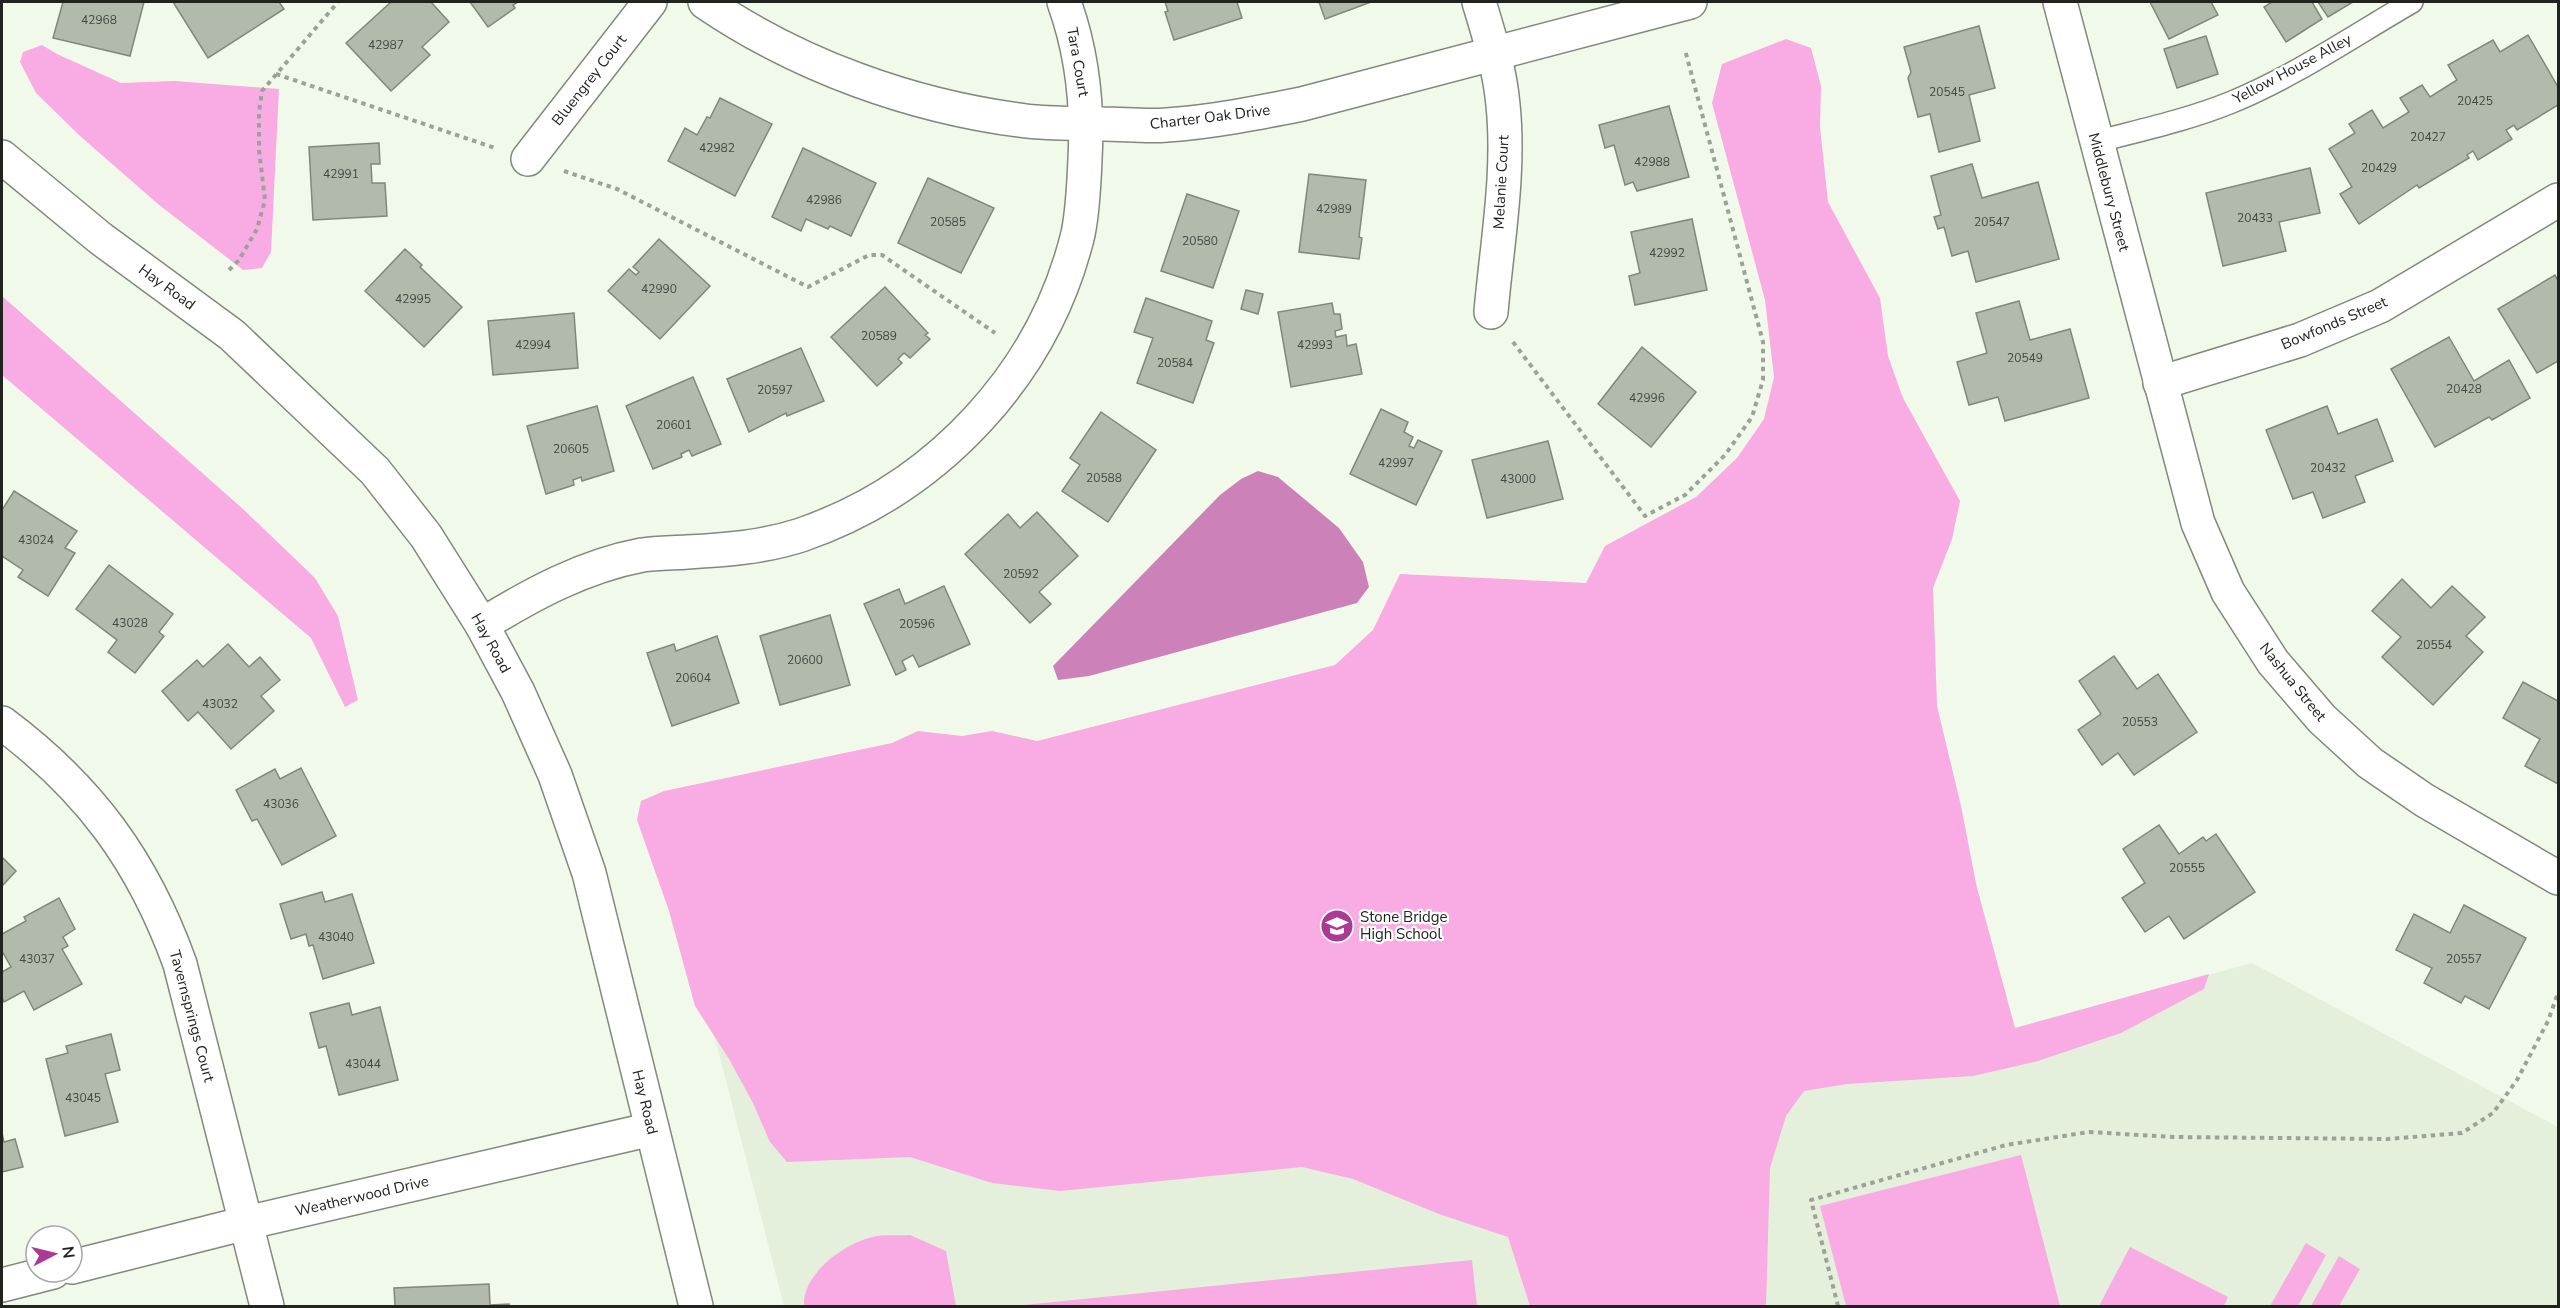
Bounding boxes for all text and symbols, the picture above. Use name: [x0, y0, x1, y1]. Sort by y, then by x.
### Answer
house number: 42968: [81, 12, 117, 28]
street label: Tara Court: [1062, 26, 1094, 99]
street label: Yellow House Alley: [2228, 29, 2355, 109]
street label: Bluengrey Court: [547, 30, 631, 130]
house number: 42987: [368, 37, 404, 53]
house number: 20545: [1929, 84, 1965, 100]
house number: 20425: [2457, 93, 2493, 109]
street label: Charter Oak Drive: [1149, 100, 1271, 134]
house number: 20427: [2410, 129, 2446, 145]
street label: Middlebury Street: [2084, 131, 2135, 254]
street label: Melanie Court: [1489, 134, 1513, 230]
house number: 42982: [699, 140, 735, 156]
house number: 42988: [1634, 154, 1670, 170]
house number: 20429: [2361, 160, 2397, 176]
house number: 42991: [323, 166, 359, 182]
house number: 42986: [806, 192, 842, 208]
house number: 42989: [1316, 201, 1352, 217]
house number: 20433: [2237, 210, 2273, 226]
house number: 20585: [930, 214, 966, 230]
house number: 20547: [1974, 214, 2010, 230]
house number: 20580: [1182, 233, 1218, 249]
house number: 42992: [1649, 245, 1685, 261]
street label: Hay Road: [135, 260, 199, 314]
house number: 42990: [641, 281, 677, 297]
house number: 42995: [395, 291, 431, 307]
street label: Bowfonds Street: [2278, 291, 2391, 354]
house number: 20589: [861, 328, 897, 344]
house number: 42994: [515, 337, 551, 353]
house number: 42993: [1297, 337, 1333, 353]
house number: 20549: [2007, 350, 2043, 366]
house number: 20584: [1157, 355, 1193, 371]
house number: 20428: [2446, 381, 2482, 397]
house number: 20597: [757, 382, 793, 398]
house number: 42996: [1629, 390, 1665, 406]
house number: 20601: [656, 417, 692, 433]
house number: 20605: [553, 441, 589, 457]
house number: 42997: [1378, 455, 1414, 471]
house number: 20432: [2310, 460, 2346, 476]
house number: 20588: [1086, 470, 1122, 486]
house number: 43000: [1500, 471, 1536, 487]
house number: 43024: [18, 532, 54, 548]
house number: 20592: [1003, 566, 1039, 582]
street label: Hay Road: [466, 609, 516, 677]
house number: 43028: [112, 615, 148, 631]
house number: 20596: [899, 616, 935, 632]
house number: 20554: [2416, 637, 2452, 653]
street label: Nashua Street: [2255, 638, 2331, 726]
house number: 20600: [787, 652, 823, 668]
house number: 20604: [675, 670, 711, 686]
house number: 43032: [202, 696, 238, 712]
house number: 20553: [2122, 714, 2158, 730]
house number: 43036: [263, 796, 299, 812]
house number: 20555: [2169, 860, 2205, 876]
place label: Stone Bridge High School: [1360, 907, 1448, 944]
school or university icon: Stone Bridge High School: [1319, 908, 1355, 944]
house number: 43040: [318, 929, 354, 945]
street label: Tavernsprings Court: [165, 948, 219, 1085]
house number: 43037: [19, 951, 55, 967]
house number: 20557: [2446, 951, 2482, 967]
house number: 43044: [345, 1056, 381, 1072]
street label: Hay Road: [627, 1068, 663, 1136]
house number: 43045: [65, 1090, 101, 1106]
street label: Weatherwood Drive: [293, 1171, 431, 1221]
north arrow: [24, 1224, 84, 1284]
text: N: [56, 1245, 80, 1260]

